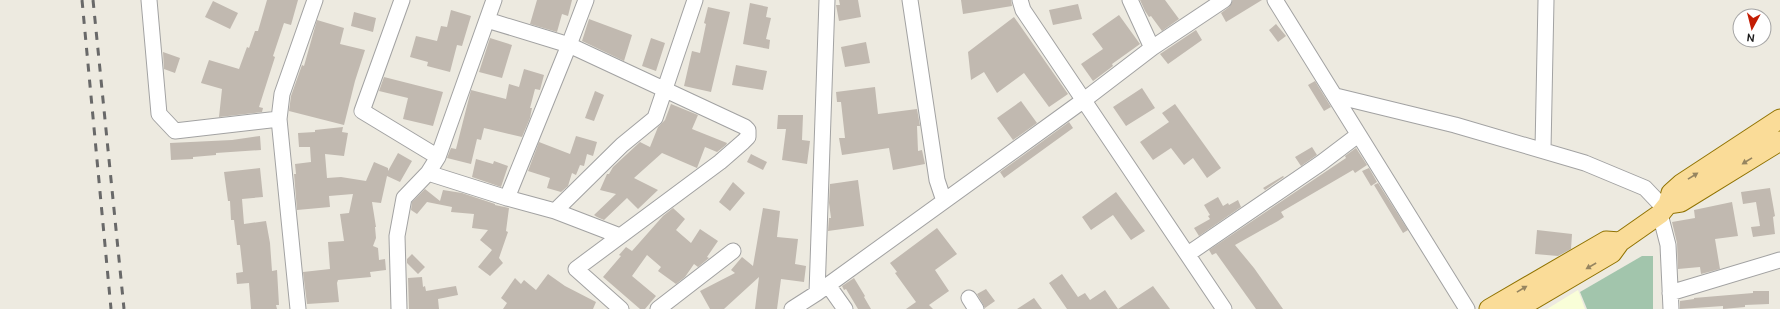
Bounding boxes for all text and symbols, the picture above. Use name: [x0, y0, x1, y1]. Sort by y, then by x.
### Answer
north arrow: [1732, 8, 1772, 48]
text: N: [1746, 31, 1756, 44]
one-way arrow: [1742, 157, 1752, 165]
one-way arrow: [1687, 173, 1699, 180]
one-way arrow: [1585, 262, 1596, 269]
one-way arrow: [1517, 285, 1527, 293]

